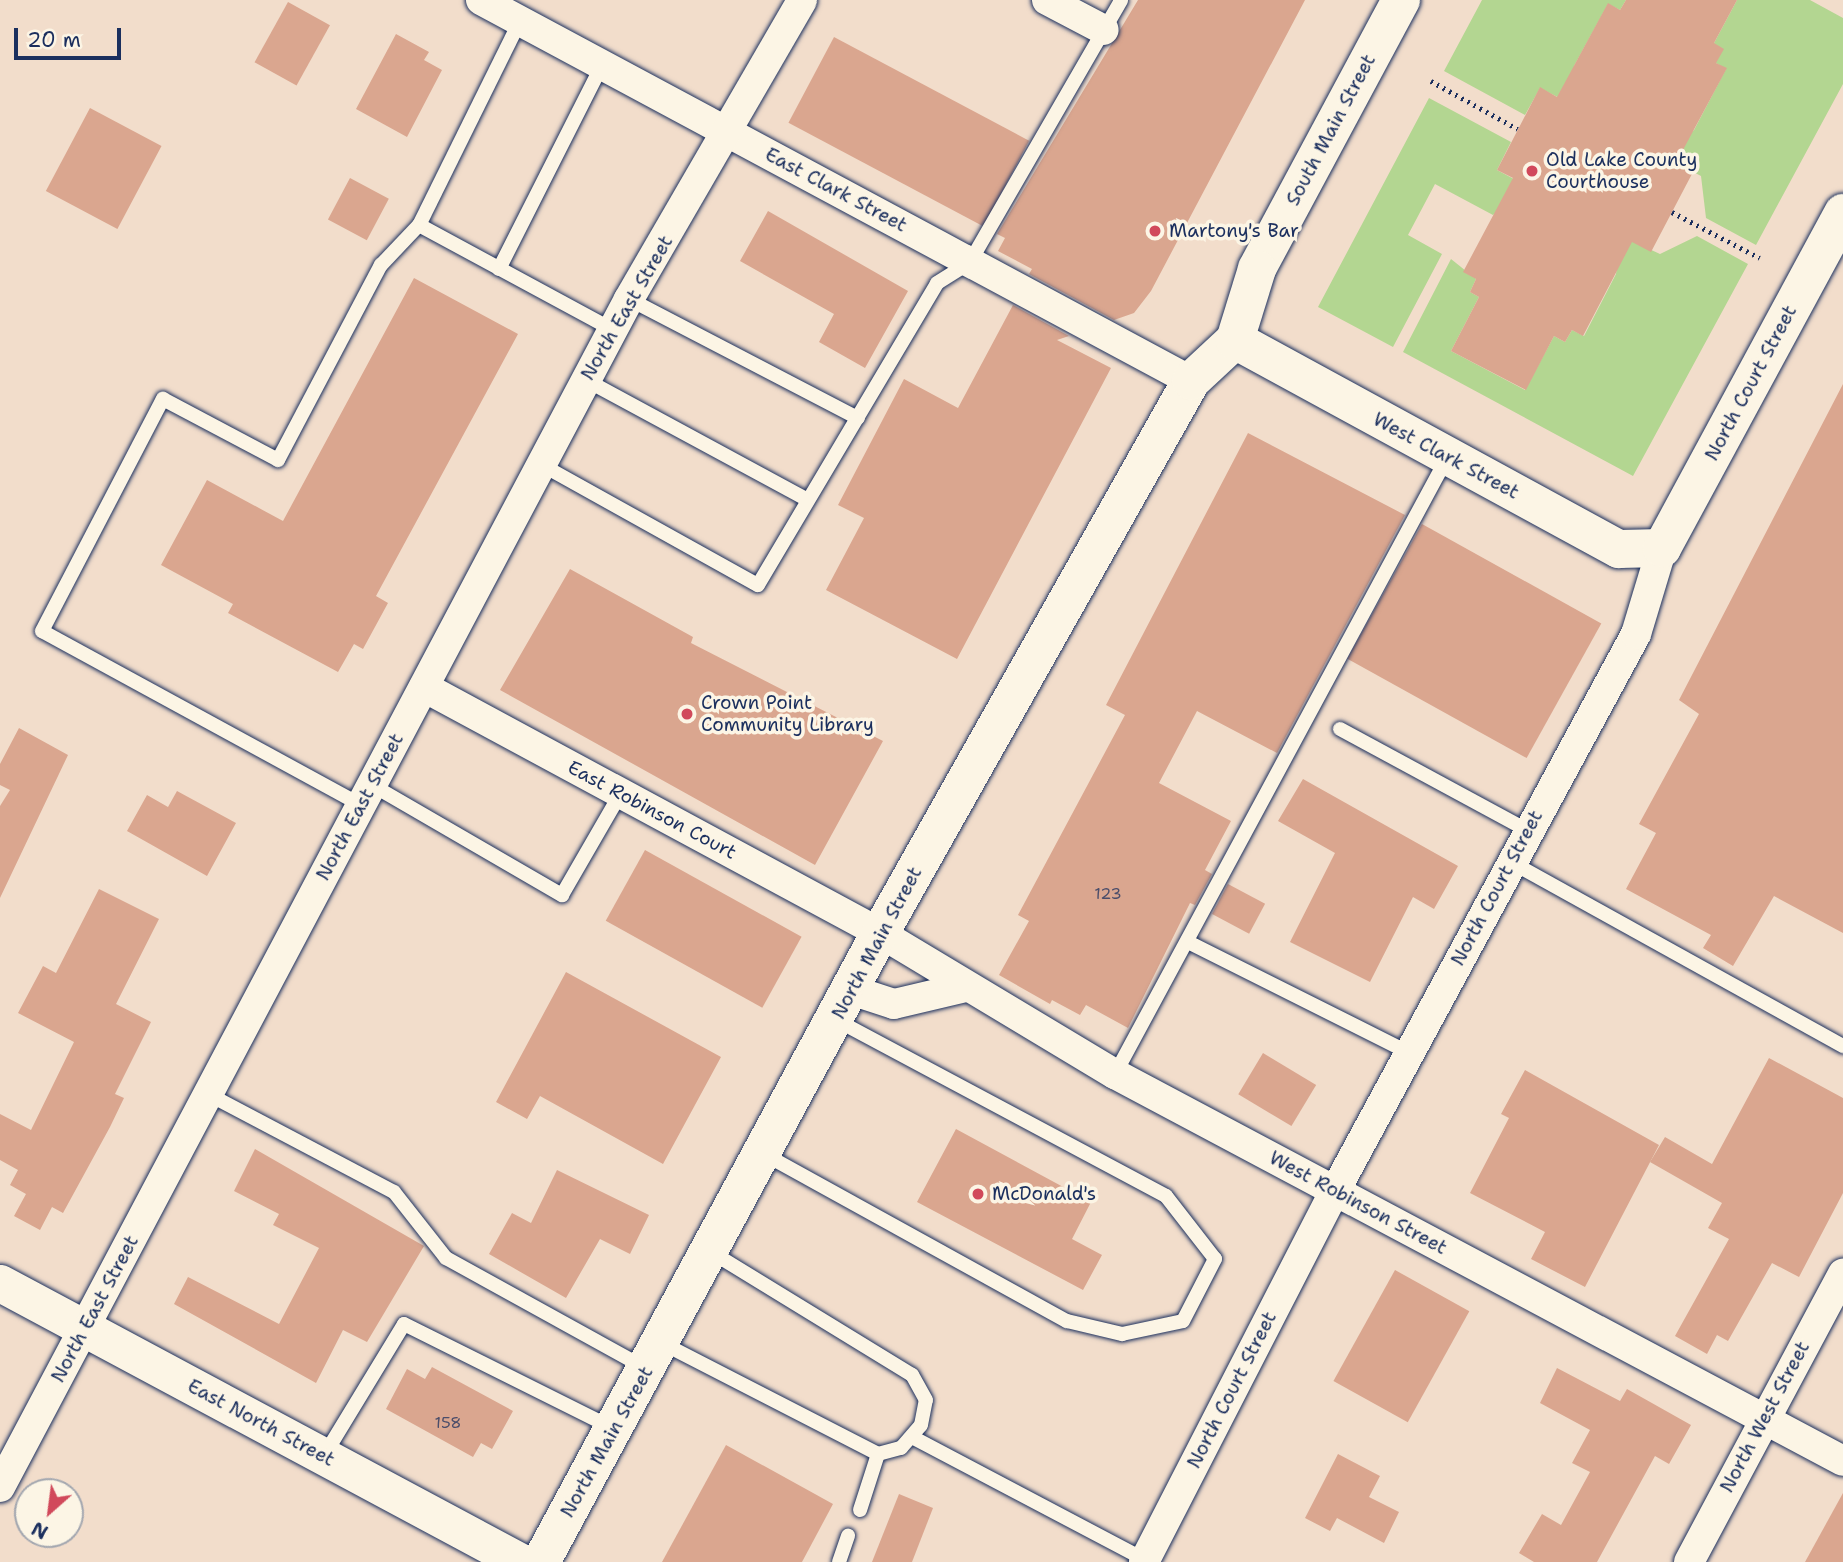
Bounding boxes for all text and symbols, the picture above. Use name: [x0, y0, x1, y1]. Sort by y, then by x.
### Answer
scale bar: [18, 14, 124, 58]
text: 20 m: [27, 26, 81, 54]
street label: South Main Street: [1281, 50, 1381, 210]
street label: East Clark Street: [761, 143, 911, 237]
place label: Old Lake County Courthouse: [1546, 149, 1697, 193]
marker: Old Lake County Courthouse: [1524, 163, 1540, 179]
place label: Martony's Bar: [1169, 220, 1299, 242]
marker: Martony's Bar: [1147, 223, 1163, 239]
street label: North East Street: [576, 232, 678, 384]
street label: North Court Street: [1700, 301, 1802, 465]
street label: West Clark Street: [1369, 408, 1523, 504]
place label: Crown Point Community Library: [701, 692, 874, 736]
marker: Crown Point Community Library: [679, 706, 695, 722]
street label: North East Street: [312, 730, 408, 884]
street label: East Robinson Court: [564, 756, 740, 864]
street label: North Court Street: [1446, 806, 1548, 970]
street label: North Main Street: [827, 863, 927, 1023]
house number: 123: [1094, 884, 1122, 904]
street label: West Robinson Street: [1265, 1146, 1451, 1260]
place label: McDonald's: [992, 1183, 1096, 1205]
marker: McDonald's: [970, 1186, 986, 1202]
street label: North East Street: [47, 1232, 143, 1386]
street label: North Court Street: [1183, 1308, 1281, 1472]
street label: North West Street: [1715, 1337, 1815, 1497]
street label: North Main Street: [556, 1362, 658, 1522]
street label: East North Street: [184, 1375, 338, 1471]
house number: 158: [434, 1413, 462, 1433]
north arrow: [14, 1478, 84, 1548]
text: N: [27, 1516, 52, 1545]

